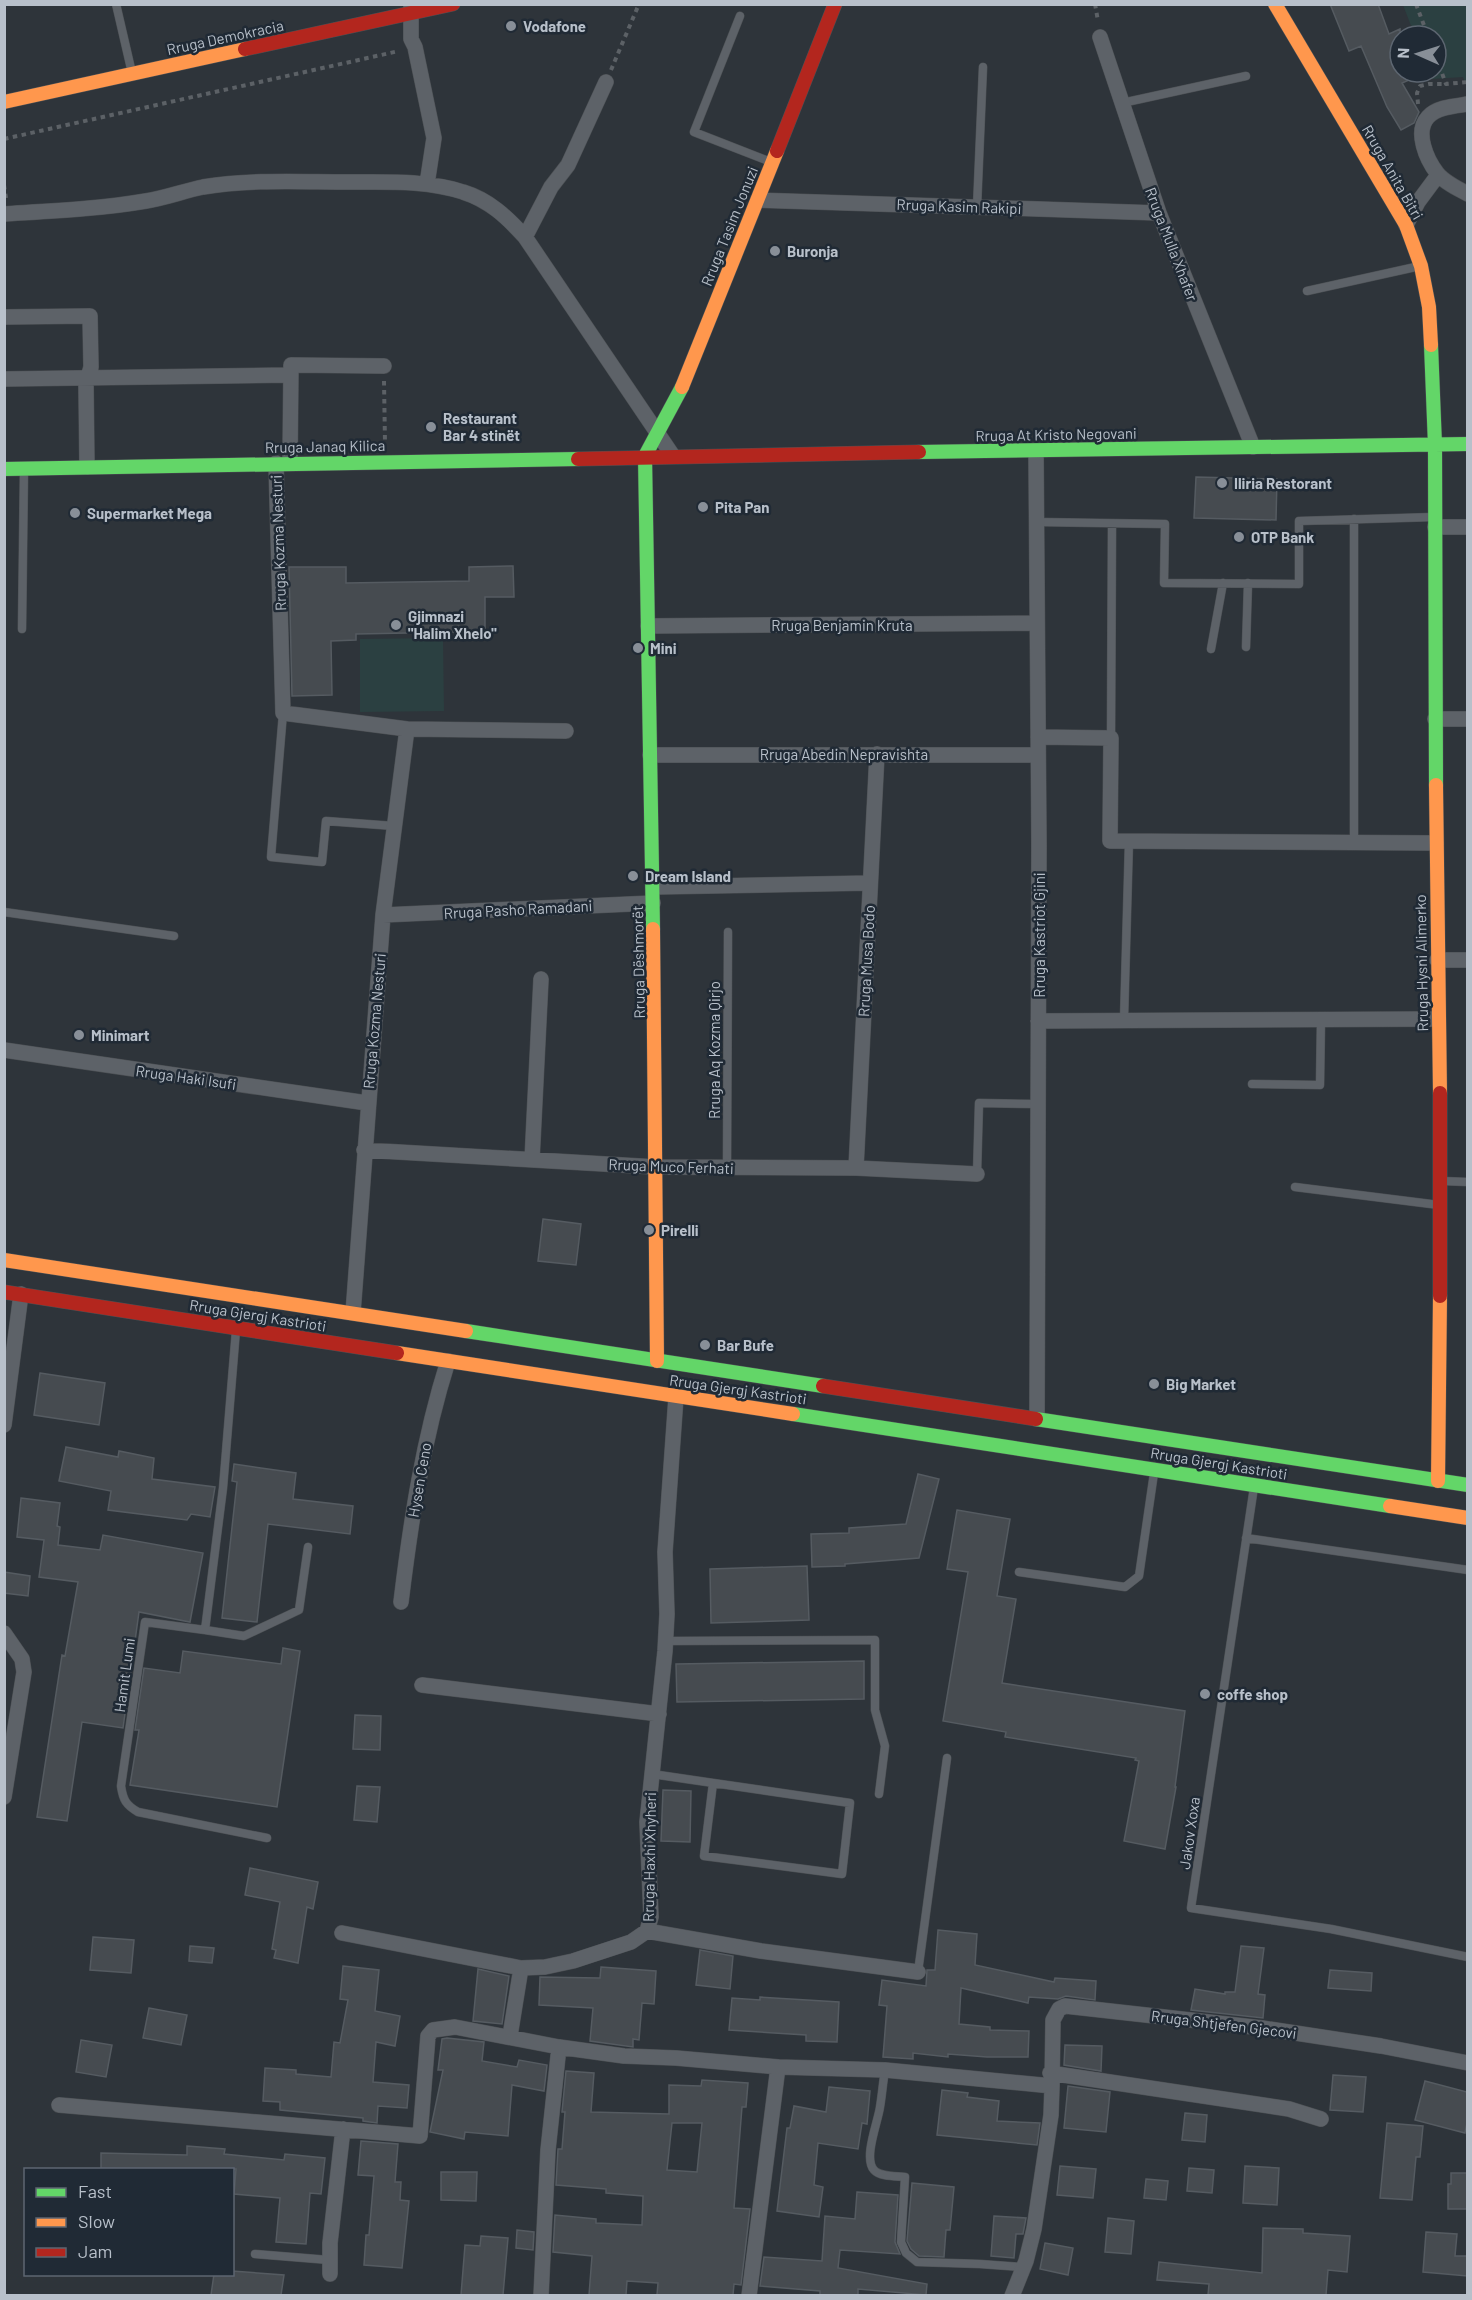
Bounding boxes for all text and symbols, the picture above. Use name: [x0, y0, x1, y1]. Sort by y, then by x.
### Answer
street label: Rruga Demokracia: [165, 16, 285, 58]
place label: Vodafone: [523, 17, 586, 35]
marker: Vodafone: [504, 19, 518, 33]
north arrow: [1388, 24, 1448, 84]
text: N: [1393, 47, 1412, 59]
street label: Rruga Anita Bitri: [1359, 121, 1427, 223]
street label: Rruga Tasim Jonuzi: [697, 164, 761, 288]
street label: Rruga Mulla Xhafer: [1142, 185, 1202, 304]
street label: Rruga Kasim Rakipi: [896, 195, 1022, 217]
place label: Buronja: [787, 242, 838, 260]
marker: Buronja: [768, 244, 782, 258]
place label: Restaurant Bar 4 stinët: [443, 409, 520, 444]
marker: Restaurant Bar 4 stinët: [424, 420, 438, 434]
street label: Rruga At Kristo Negovani: [975, 424, 1137, 444]
street label: Rruga Janaq Kilica: [265, 436, 385, 456]
place label: Iliria Restorant: [1234, 474, 1332, 492]
street label: Rruga Kozma Nesturi: [267, 475, 289, 611]
marker: Iliria Restorant: [1215, 476, 1229, 490]
place label: Pita Pan: [715, 498, 769, 516]
marker: Pita Pan: [696, 500, 710, 514]
place label: Supermarket Mega: [87, 504, 212, 522]
marker: Supermarket Mega: [68, 506, 82, 520]
place label: OTP Bank: [1251, 528, 1314, 546]
marker: OTP Bank: [1232, 530, 1246, 544]
place label: Gjimnazi "Halim Xhelo": [408, 607, 497, 642]
street label: Rruga Benjamin Kruta: [771, 616, 913, 634]
marker: Gjimnazi "Halim Xhelo": [389, 618, 403, 632]
place label: Mini: [650, 639, 677, 657]
marker: Mini: [631, 641, 645, 655]
street label: Rruga Abedin Nepravishta: [760, 745, 928, 763]
place label: Dream Island: [645, 867, 731, 885]
marker: Dream Island: [626, 869, 640, 883]
street label: Rruga Kastriot Gjini: [1030, 872, 1048, 998]
street label: Rruga Hysni Alimerko: [1411, 894, 1431, 1032]
street label: Rruga Pasho Ramadani: [443, 896, 593, 922]
street label: Rruga Dëshmorët: [628, 905, 648, 1019]
street label: Rruga Musa Bodo: [854, 905, 878, 1017]
street label: Rruga Kozma Nesturi: [359, 952, 389, 1090]
street label: Rruga Aq Kozma Qirjo: [705, 981, 723, 1119]
place label: Minimart: [91, 1026, 150, 1044]
marker: Minimart: [72, 1028, 86, 1042]
street label: Rruga Haki Isufi: [134, 1061, 238, 1093]
street label: Rruga Muco Ferhati: [608, 1155, 734, 1177]
place label: Pirelli: [661, 1221, 699, 1239]
marker: Pirelli: [642, 1223, 656, 1237]
street label: Rruga Gjergj Kastrioti: [188, 1295, 328, 1335]
place label: Bar Bufe: [717, 1336, 774, 1354]
marker: Bar Bufe: [698, 1338, 712, 1352]
street label: Rruga Gjergj Kastrioti: [668, 1370, 808, 1408]
place label: Big Market: [1166, 1375, 1236, 1393]
marker: Big Market: [1147, 1377, 1161, 1391]
street label: Hysen Ceno: [404, 1441, 434, 1519]
street label: Rruga Gjergj Kastrioti: [1149, 1443, 1289, 1483]
street label: Hamit Lumi: [110, 1637, 138, 1713]
place label: coffe shop: [1217, 1685, 1288, 1703]
marker: coffe shop: [1198, 1687, 1212, 1701]
street label: Rruga Haxhi Xhyheri: [639, 1792, 659, 1922]
street label: Jakov Xoxa: [1175, 1796, 1203, 1870]
street label: Rruga Shtjefen Gjecovi: [1150, 2006, 1298, 2042]
legend: [24, 2168, 234, 2276]
text: Fast: [78, 2180, 112, 2202]
text: Slow: [78, 2210, 115, 2232]
text: Jam: [78, 2240, 112, 2262]

